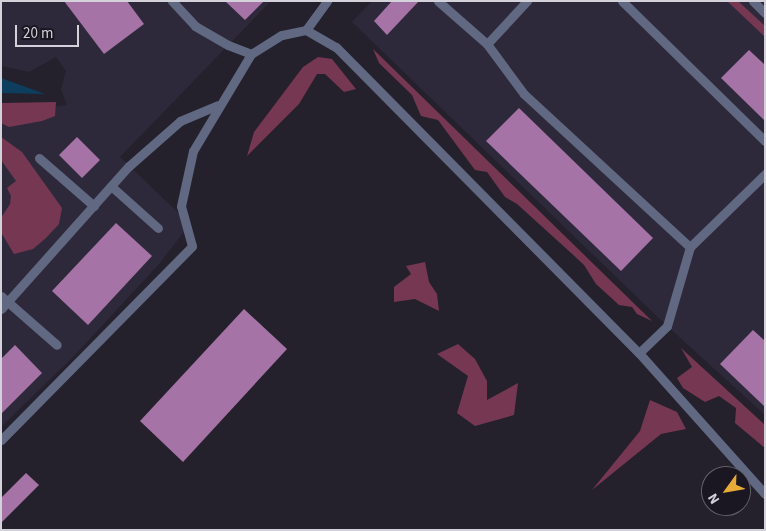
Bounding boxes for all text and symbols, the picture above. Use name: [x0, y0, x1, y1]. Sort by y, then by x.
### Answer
scale bar: [18, 15, 81, 47]
text: 20 m: [23, 23, 53, 44]
north arrow: [701, 466, 751, 516]
text: N: [703, 489, 725, 508]

